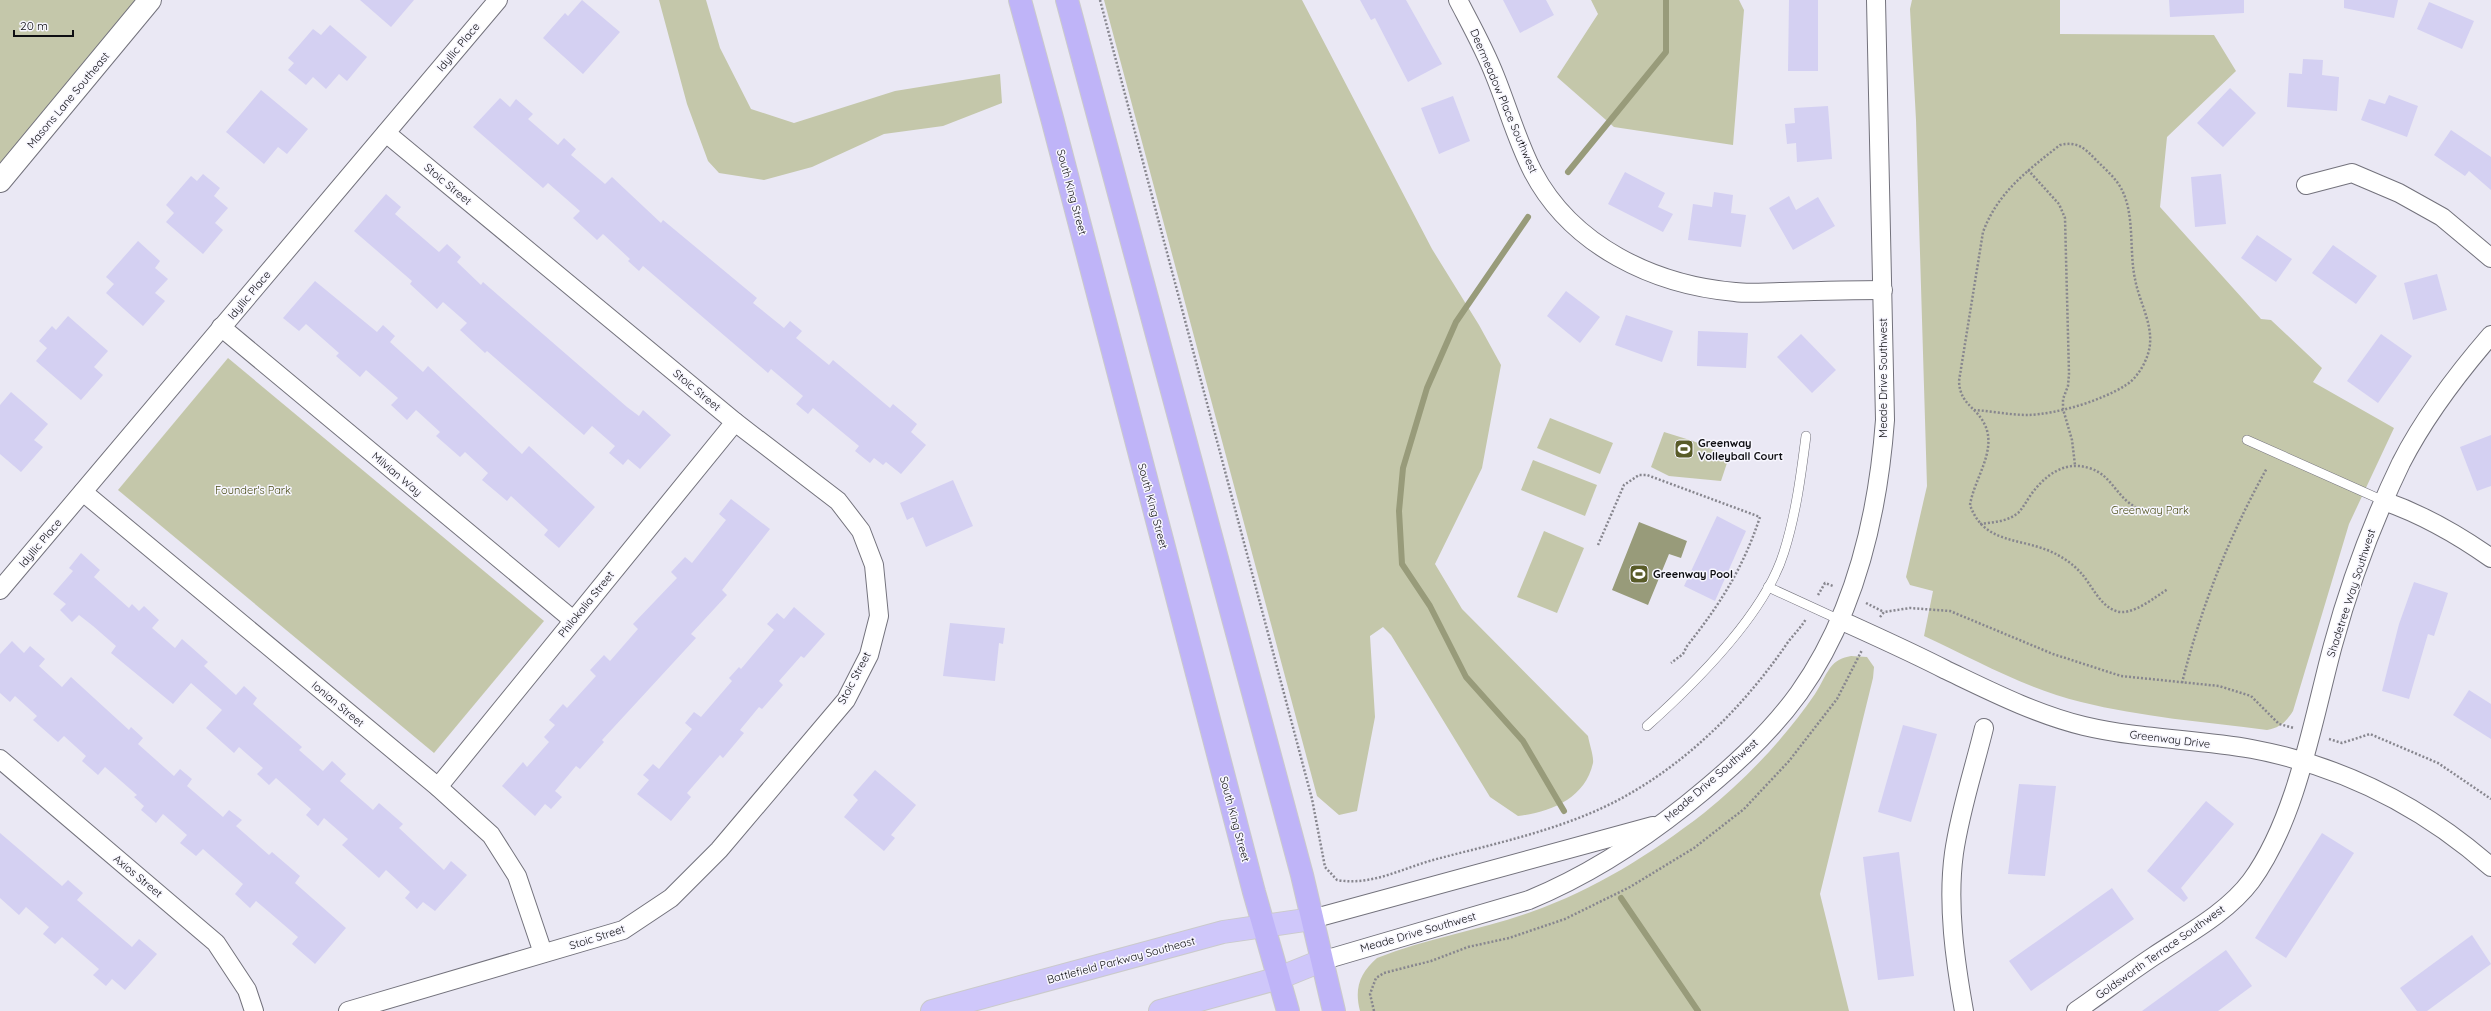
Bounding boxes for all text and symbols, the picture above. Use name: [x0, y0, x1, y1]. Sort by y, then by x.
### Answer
scale bar: [14, 12, 73, 38]
text: 20 m: [20, 18, 48, 33]
street label: Idyllic Place: [434, 20, 482, 74]
street label: Deermeadow Place Southwest: [1467, 27, 1541, 175]
street label: Masons Lane Southeast: [24, 49, 112, 151]
street label: South King Street: [1054, 148, 1090, 237]
street label: Stoic Street: [421, 160, 475, 208]
street label: Idyllic Place: [225, 268, 273, 322]
street label: Meade Drive Southwest: [1876, 318, 1890, 438]
street label: Stoic Street: [670, 366, 724, 414]
place label: Greenway Volleyball Court: [1698, 436, 1783, 463]
sports icon: Greenway Volleyball Court: [1673, 438, 1695, 460]
street label: Milvian Way: [369, 449, 425, 499]
street label: South King Street: [1135, 462, 1171, 551]
park label: Founder's Park: [215, 483, 291, 497]
park label: Greenway Park: [2111, 503, 2189, 517]
street label: Idyllic Place: [16, 516, 64, 570]
street label: Shadetree Way Southwest: [2324, 527, 2378, 659]
sports icon: Greenway Pool: [1628, 563, 1650, 585]
place label: Greenway Pool: [1653, 567, 1733, 581]
street label: Philokalia Street: [555, 568, 617, 640]
street label: Stoic Street: [834, 649, 874, 707]
street label: Ionian Street: [309, 678, 367, 730]
street label: Greenway Drive: [2129, 727, 2211, 751]
street label: Meade Drive Southwest: [1661, 735, 1761, 825]
street label: South King Street: [1217, 775, 1253, 864]
street label: Axios Street: [111, 851, 166, 901]
street label: Goldsworth Terrace Southwest: [2093, 902, 2228, 1002]
street label: Meade Drive Southwest: [1358, 909, 1478, 955]
street label: Stoic Street: [567, 921, 627, 953]
street label: Battlefield Parkway Southeast: [1045, 933, 1197, 987]

